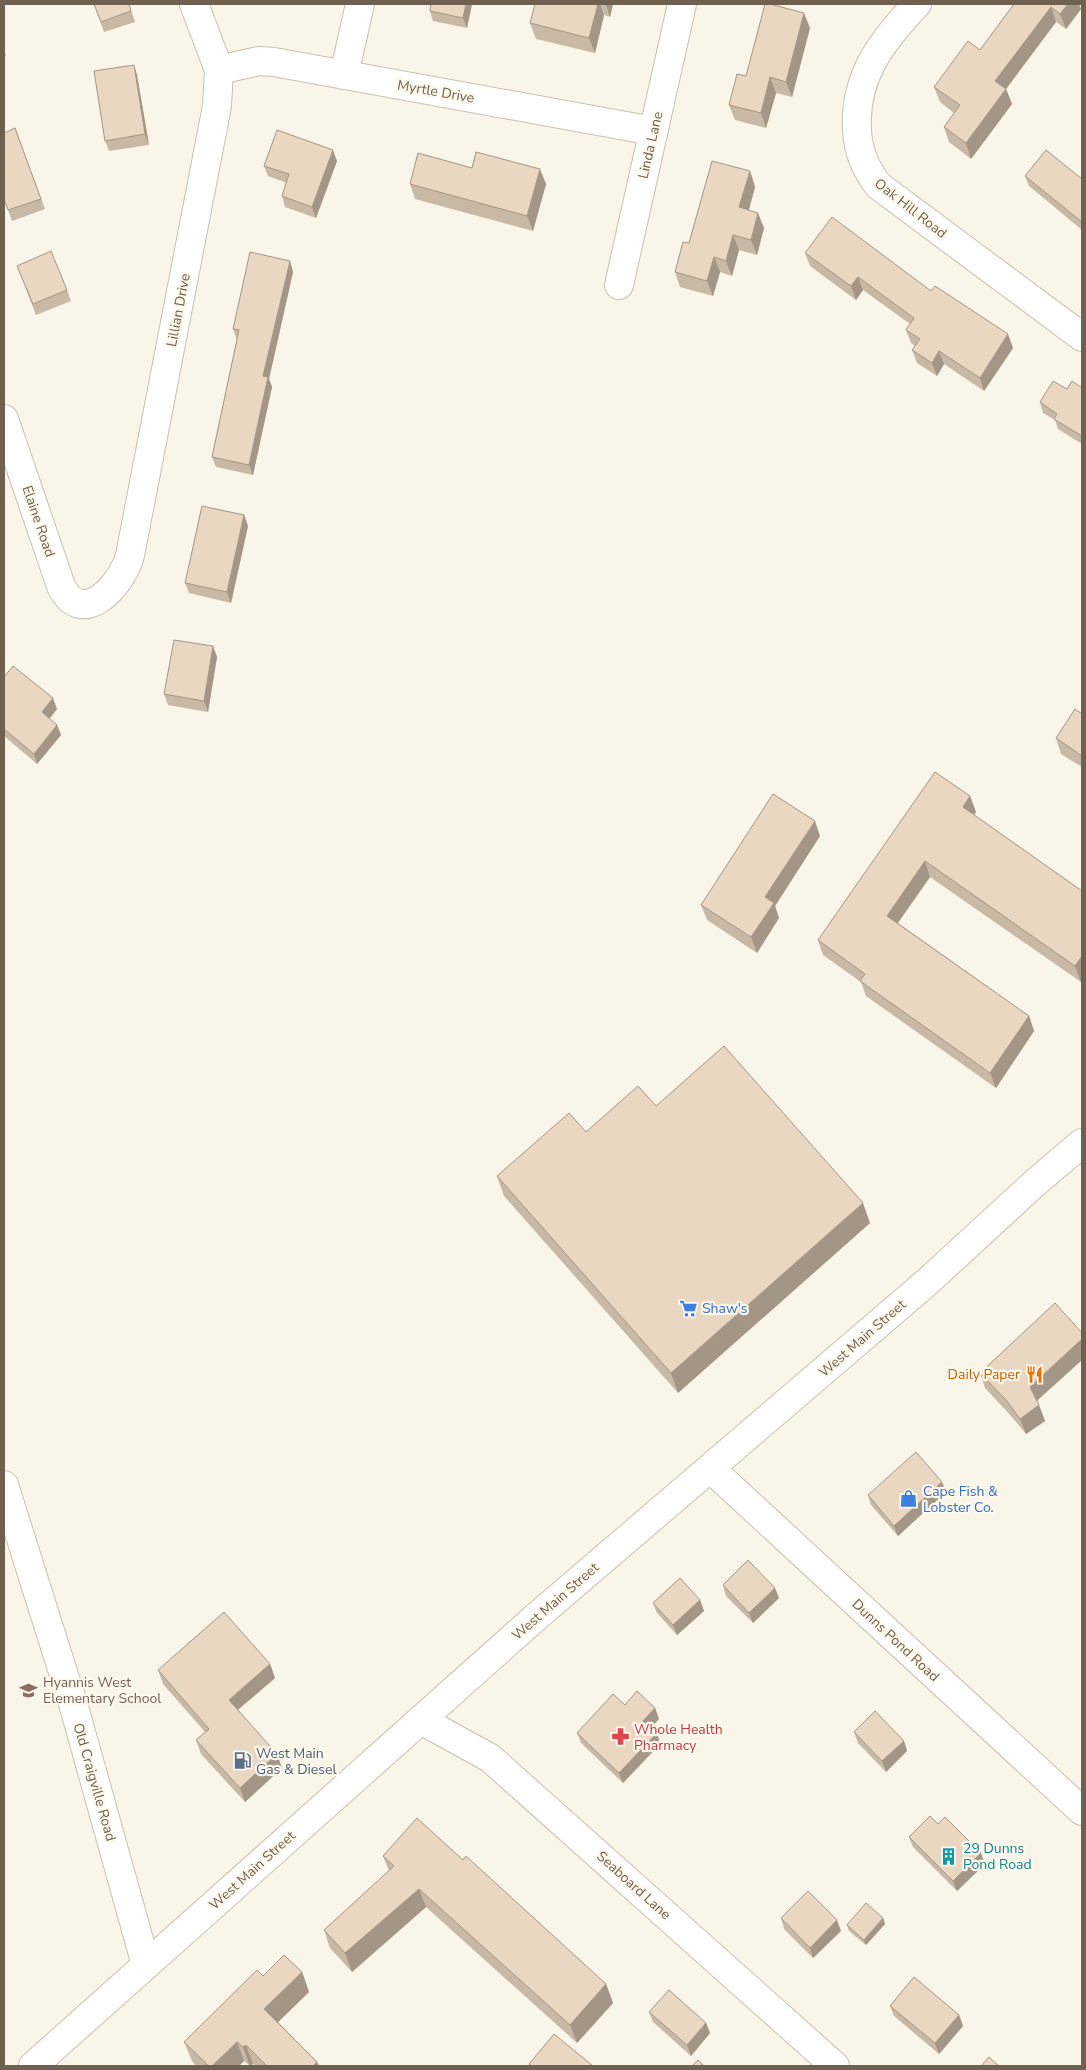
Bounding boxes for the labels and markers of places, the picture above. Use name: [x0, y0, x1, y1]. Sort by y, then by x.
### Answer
supermarket icon: Shaw's: [678, 1298, 698, 1318]
place label: Shaw's: [702, 1299, 748, 1318]
restaurant icon: Daily Paper: [1024, 1364, 1044, 1384]
place label: Daily Paper: [948, 1365, 1020, 1384]
place label: Cape Fish & Lobster Co.: [923, 1482, 998, 1517]
shop icon: Cape Fish & Lobster Co.: [899, 1489, 919, 1509]
place label: Hyannis West Elementary School: [43, 1673, 162, 1708]
school or university icon: Hyannis West Elementary School: [19, 1680, 39, 1700]
place label: Whole Health Pharmacy: [634, 1720, 723, 1755]
pharmacy icon: Whole Health Pharmacy: [610, 1727, 630, 1747]
place label: West Main Gas & Diesel: [256, 1744, 337, 1779]
fuel station icon: West Main Gas & Diesel: [232, 1751, 252, 1771]
place label: 29 Dunns Pond Road: [963, 1839, 1032, 1874]
building icon: 29 Dunns Pond Road: [939, 1846, 959, 1866]

